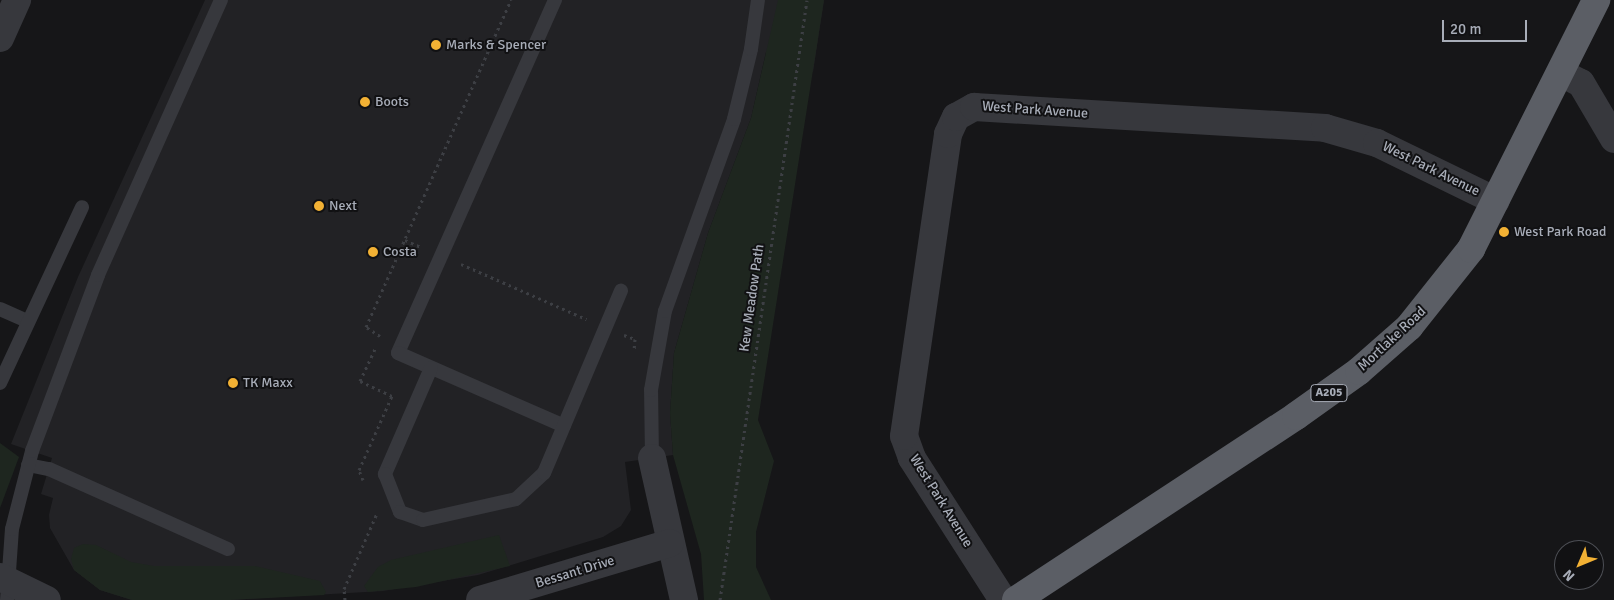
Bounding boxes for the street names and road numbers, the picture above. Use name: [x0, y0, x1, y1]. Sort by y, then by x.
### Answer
street label: West Park Avenue: [981, 98, 1089, 122]
street label: West Park Avenue: [1380, 138, 1482, 200]
street label: Kew Meadow Path: [736, 243, 768, 353]
street label: Mortlake Road: [1354, 303, 1430, 375]
road number: A205: [1310, 383, 1348, 402]
street label: West Park Avenue: [906, 451, 976, 551]
street label: Bessant Drive: [533, 552, 617, 592]

